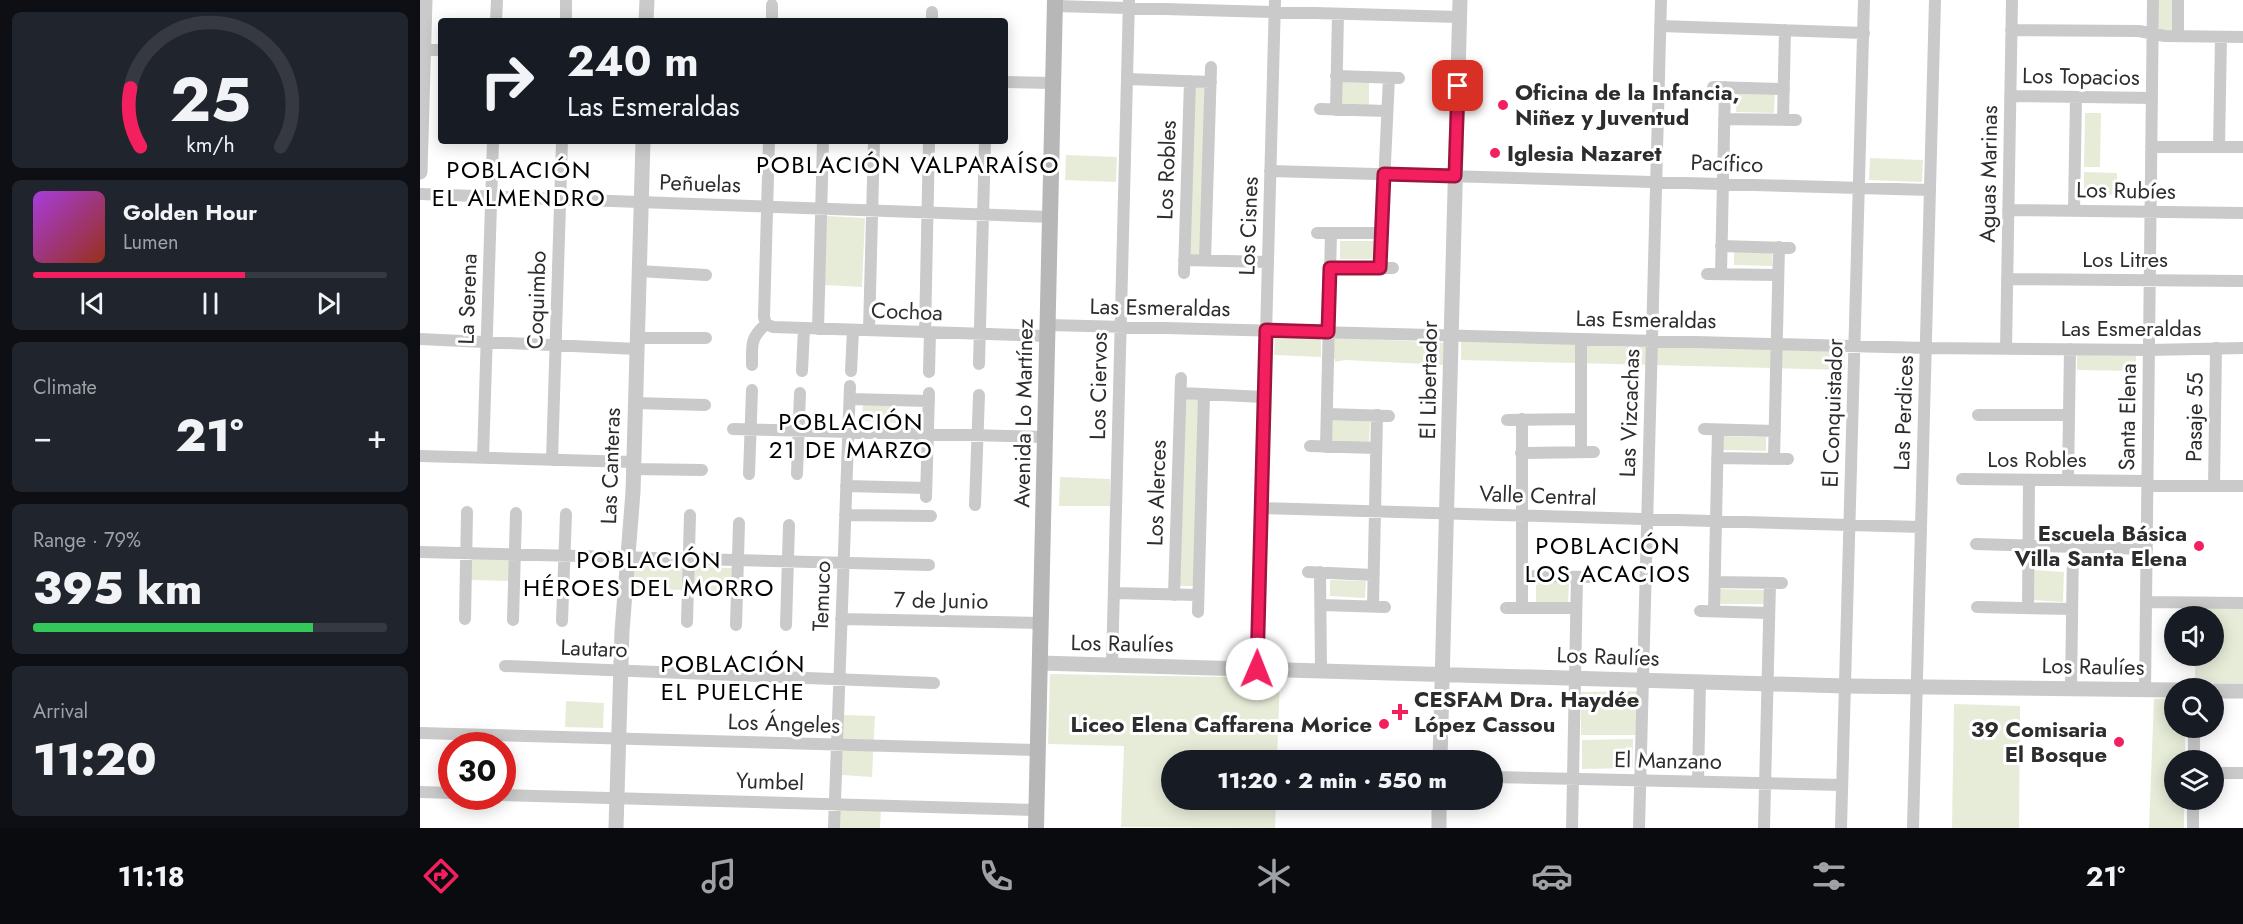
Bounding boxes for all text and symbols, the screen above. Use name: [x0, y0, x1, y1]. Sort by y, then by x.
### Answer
text: 240 m: [567, 31, 699, 92]
icon: right: [468, 42, 546, 120]
text: 25: [169, 54, 251, 144]
street label: Los Topacios: [2022, 59, 2140, 93]
pin: [1432, 60, 1483, 111]
icon: arrive: [1441, 69, 1474, 102]
place label: Oficina de la Infancia, Niñez y Juventud: [1515, 76, 1740, 133]
text: Las Esmeraldas: [567, 87, 740, 126]
marker: Oficina de la Infancia, Niñez y Juventud: [1496, 98, 1510, 112]
street label: Aguas Marinas: [1971, 105, 2005, 243]
street label: Los Robles: [1148, 120, 1184, 220]
text: km/h: [186, 129, 234, 160]
place label: Iglesia Nazaret: [1507, 137, 1662, 169]
marker: Iglesia Nazaret: [1488, 146, 1502, 160]
street label: Pacífico: [1690, 146, 1764, 180]
district label: POBLACIÓN VALPARAÍSO: [756, 147, 1060, 182]
district label: POBLACIÓN EL ALMENDRO: [432, 152, 606, 215]
street label: Peñuelas: [659, 166, 741, 200]
street label: Los Rubíes: [2076, 173, 2176, 207]
street label: Los Cisnes: [1230, 176, 1266, 276]
text: Golden Hour: [123, 196, 257, 228]
text: Lumen: [123, 228, 179, 257]
street label: Los Litres: [2082, 243, 2168, 275]
street label: Coquimbo: [518, 250, 554, 350]
street label: La Serena: [449, 253, 485, 345]
icon: previous: [76, 287, 109, 320]
icon: pause: [194, 287, 227, 320]
icon: next: [312, 287, 345, 320]
street label: Las Esmeraldas: [1089, 290, 1231, 324]
street label: Cochoa: [871, 294, 943, 328]
street label: Las Esmeraldas: [1575, 302, 1717, 336]
street label: Las Esmeraldas: [2061, 312, 2201, 344]
street label: Avenida Lo Martínez: [1005, 318, 1041, 508]
street label: El Libertador: [1411, 320, 1445, 440]
street label: Los Ciervos: [1081, 332, 1115, 440]
street label: El Conquistador: [1813, 338, 1851, 488]
street label: Las Vizcachas: [1611, 348, 1647, 478]
street label: Las Perdices: [1885, 355, 1921, 471]
street label: Santa Elena: [2110, 363, 2144, 471]
street label: Pasaje 55: [2177, 372, 2211, 462]
text: Climate: [33, 373, 97, 402]
text: 21°: [176, 403, 244, 468]
district label: POBLACIÓN 21 DE MARZO: [769, 404, 933, 467]
street label: Las Canteras: [592, 407, 628, 525]
text: −: [33, 413, 52, 460]
text: +: [367, 413, 387, 460]
street label: Los Alerces: [1138, 439, 1174, 547]
street label: Los Robles: [1987, 443, 2087, 475]
street label: Valle Central: [1479, 477, 1597, 513]
place label: Escuela Básica Villa Santa Elena: [2013, 517, 2187, 574]
text: Range · 79%: [33, 526, 141, 555]
district label: POBLACIÓN LOS ACACIOS: [1525, 528, 1691, 591]
marker: Escuela Básica Villa Santa Elena: [2192, 539, 2206, 553]
district label: POBLACIÓN HÉROES DEL MORRO: [523, 542, 775, 605]
text: 395 km: [33, 556, 202, 621]
street label: Temuco: [804, 560, 838, 632]
street label: 7 de Junio: [893, 583, 989, 617]
map controls: [2164, 606, 2224, 810]
button: sound: [2164, 606, 2224, 666]
street label: Los Raulíes: [1070, 626, 1174, 660]
street label: Lautaro: [560, 631, 628, 665]
position arrow: [1225, 637, 1289, 701]
street label: Los Raulíes: [1556, 638, 1660, 674]
district label: POBLACIÓN EL PUELCHE: [660, 646, 806, 709]
street label: Los Raulíes: [2041, 649, 2145, 683]
button: search: [2164, 678, 2224, 738]
place label: CESFAM Dra. Haydée López Cassou: [1414, 683, 1639, 740]
text: Arrival: [33, 697, 88, 726]
marker: CESFAM Dra. Haydée López Cassou: [1391, 703, 1409, 721]
street label: Los Ángeles: [727, 705, 841, 741]
place label: Liceo Elena Caffarena Morice: [1070, 708, 1372, 740]
place label: 39 Comisaria El Bosque: [1971, 713, 2107, 770]
marker: Liceo Elena Caffarena Morice: [1377, 717, 1391, 731]
text: 11:20: [33, 727, 157, 792]
speed limit sign: 30: [438, 732, 516, 810]
marker: 39 Comisaria El Bosque: [2112, 735, 2126, 749]
street label: El Manzano: [1614, 743, 1722, 777]
button: layers: [2164, 750, 2224, 810]
street label: Yumbel: [735, 764, 805, 798]
text: 11:20 · 2 min · 550 m: [1217, 764, 1447, 796]
icon: directions: [420, 855, 462, 897]
icon: music: [698, 855, 740, 897]
icon: phone: [975, 855, 1017, 897]
icon: climate: [1253, 855, 1295, 897]
icon: car: [1531, 855, 1573, 897]
icon: filters: [1808, 855, 1850, 897]
text: 11:18: [118, 857, 185, 896]
text: 21°: [2086, 857, 2125, 896]

